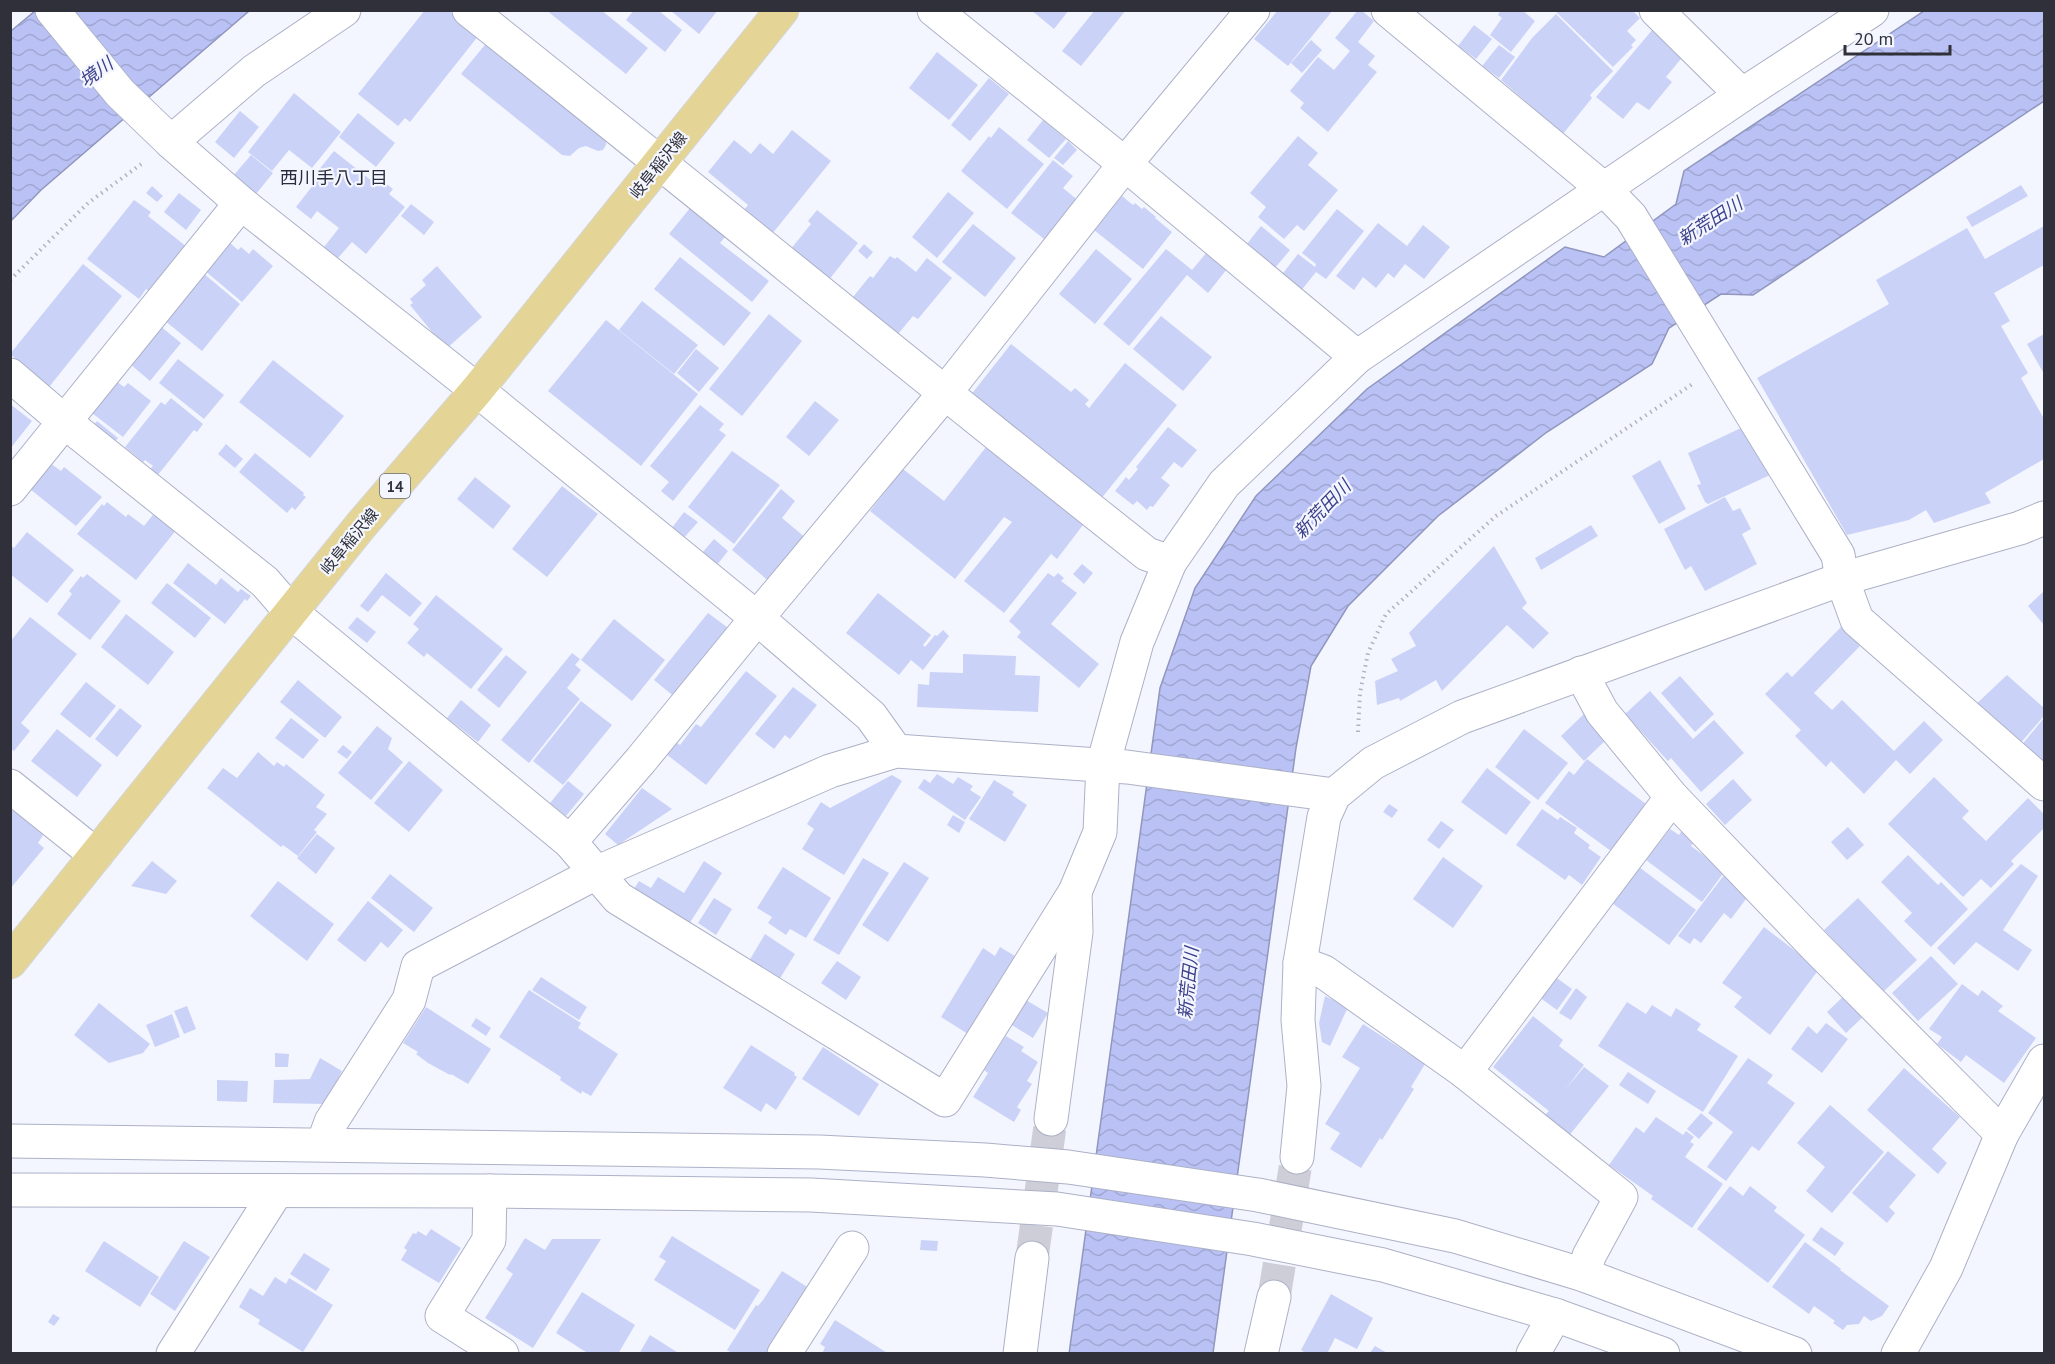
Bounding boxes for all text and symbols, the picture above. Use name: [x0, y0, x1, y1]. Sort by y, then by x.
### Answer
scale bar: [1845, 18, 1950, 56]
text: 20 m: [1854, 27, 1893, 50]
water label: 境川: [75, 51, 119, 92]
street label: 岐阜稲沢線: [625, 128, 691, 202]
district label: 西川手八丁目: [280, 166, 388, 189]
water label: 新荒田川: [1674, 191, 1748, 250]
road number: 14: [380, 474, 410, 498]
water label: 新荒田川: [1289, 474, 1357, 543]
street label: 岐阜稲沢線: [316, 504, 382, 578]
water label: 新荒田川: [1173, 944, 1203, 1020]

